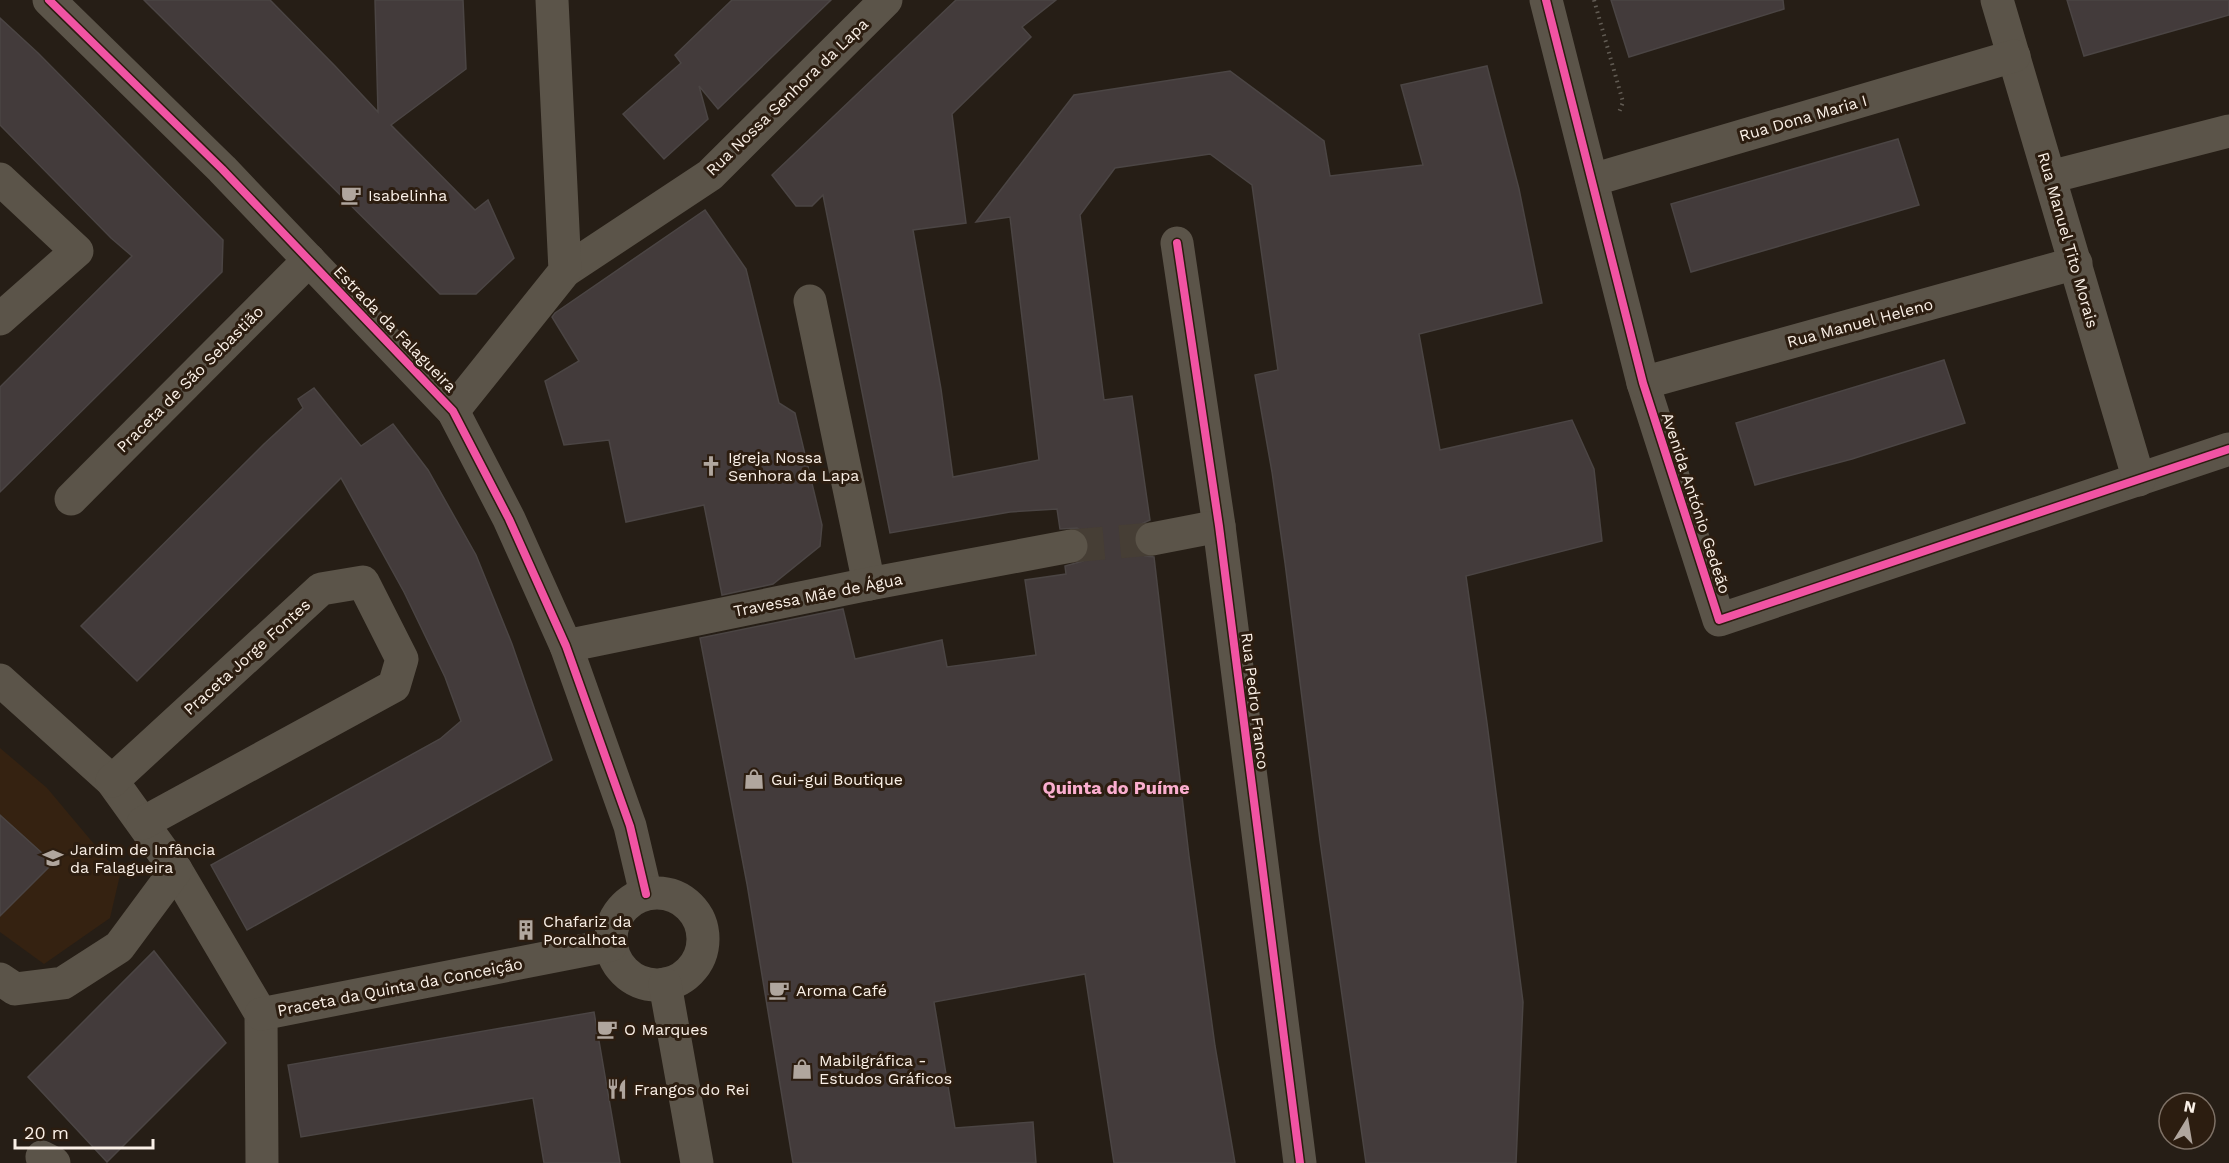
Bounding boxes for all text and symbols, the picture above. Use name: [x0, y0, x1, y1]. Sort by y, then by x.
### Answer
street label: Rua Nossa Senhora da Lapa: [702, 14, 872, 180]
street label: Rua Dona Maria I: [1737, 91, 1869, 145]
street label: Rua Manuel Tito Morais: [2034, 150, 2102, 330]
cafe icon: Isabelinha: [339, 183, 363, 207]
place label: Isabelinha: [368, 186, 447, 205]
street label: Estrada da Falagueira: [330, 262, 460, 396]
street label: Rua Manuel Heleno: [1785, 294, 1935, 352]
street label: Praceta de São Sebastião: [113, 302, 267, 456]
street label: Avenida António Gedeão: [1658, 410, 1734, 596]
place label: Igreja Nossa Senhora da Lapa: [728, 448, 859, 485]
church icon: Igreja Nossa Senhora da Lapa: [699, 454, 723, 478]
street label: Travessa Mãe de Água: [732, 569, 904, 621]
street label: Praceta Jorge Fontes: [180, 595, 314, 719]
street label: Rua Pedro Franco: [1237, 632, 1273, 770]
shop icon: Gui-gui Boutique: [742, 767, 766, 791]
place label: Gui-gui Boutique: [771, 770, 903, 789]
district label: Quinta do Puíme: [1042, 777, 1190, 798]
place label: Jardim de Infância da Falagueira: [70, 840, 215, 877]
school or university icon: Jardim de Infância da Falagueira: [41, 846, 65, 870]
place label: Chafariz da Porcalhota: [543, 912, 632, 949]
building icon: Chafariz da Porcalhota: [514, 918, 538, 942]
street label: Praceta da Quinta da Conceição: [276, 954, 524, 1020]
cafe icon: Aroma Café: [767, 978, 791, 1002]
place label: Aroma Café: [796, 981, 887, 1000]
cafe icon: O Marques: [595, 1017, 619, 1041]
place label: O Marques: [624, 1020, 708, 1039]
place label: Mabilgráfica - Estudos Gráficos: [819, 1051, 952, 1088]
shop icon: Mabilgráfica - Estudos Gráficos: [790, 1057, 814, 1081]
restaurant icon: Frangos do Rei: [605, 1077, 629, 1101]
place label: Frangos do Rei: [634, 1080, 749, 1099]
north arrow: [2157, 1091, 2217, 1151]
text: N: [2182, 1096, 2197, 1117]
scale bar: [15, 1112, 153, 1150]
text: 20 m: [24, 1122, 69, 1143]

